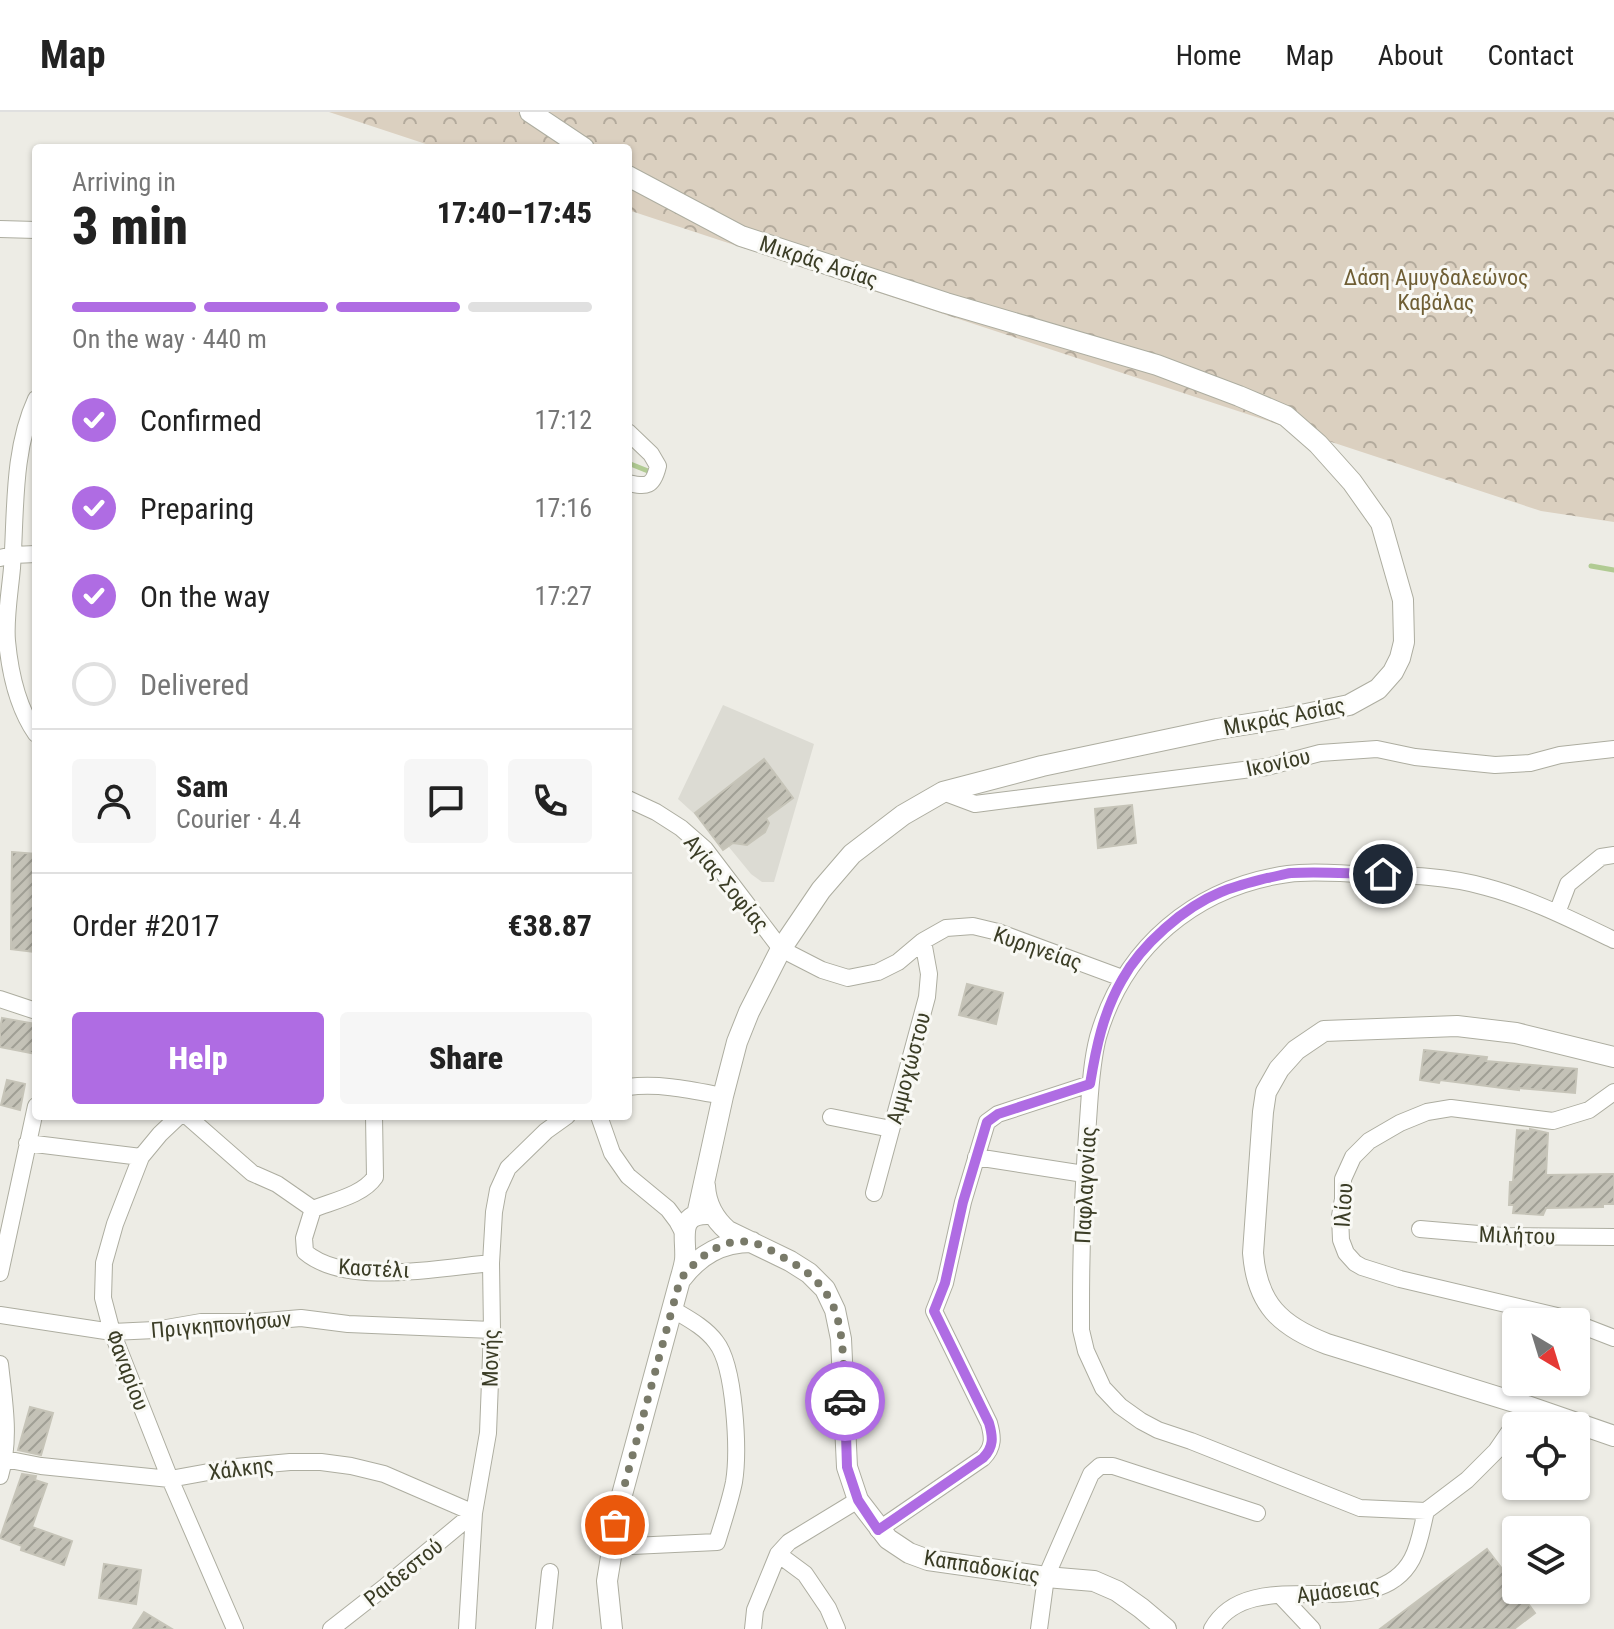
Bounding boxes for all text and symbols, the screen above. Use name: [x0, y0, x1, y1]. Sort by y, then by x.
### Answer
text: Map: [40, 33, 106, 77]
text: Home: [1176, 39, 1241, 72]
text: Map: [1285, 39, 1334, 72]
text: About: [1378, 39, 1444, 72]
text: Contact: [1488, 39, 1574, 72]
text: Arriving in: [72, 167, 176, 197]
text: 17:40–17:45: [437, 195, 592, 230]
text: 3 min: [72, 196, 188, 257]
street label: Μικράς Ασίας: [757, 231, 881, 292]
park label: Δάση Αμυγδαλεώνος Καβάλας: [1344, 265, 1528, 315]
text: On the way · 440 m: [72, 324, 267, 354]
icon: check: [72, 398, 116, 442]
text: Confirmed: [140, 403, 262, 438]
text: 17:12: [535, 405, 592, 435]
icon: check: [72, 486, 116, 530]
text: Preparing: [140, 491, 254, 526]
text: 17:16: [535, 493, 592, 523]
icon: check: [72, 574, 116, 618]
text: On the way: [140, 579, 270, 614]
text: 17:27: [535, 581, 592, 611]
text: Delivered: [140, 667, 249, 702]
street label: Μικράς Ασίας: [1221, 692, 1347, 740]
street label: Ικονίου: [1244, 744, 1312, 781]
button: person: [72, 759, 156, 843]
button: chat: [404, 759, 488, 843]
button: phone: [508, 759, 592, 843]
text: Sam: [176, 769, 229, 804]
text: Courier · 4.4: [176, 804, 301, 834]
street label: Αγίας Σοφίας: [679, 830, 774, 937]
pin: [1349, 840, 1417, 908]
icon: home: [1361, 852, 1405, 896]
text: Order #2017: [72, 908, 220, 943]
text: €38.87: [507, 908, 592, 943]
street label: Κυρηνείας: [990, 922, 1085, 975]
street label: Αμμοχώστου: [882, 1009, 935, 1127]
button: Help: [72, 1012, 324, 1104]
button: Share: [340, 1012, 592, 1104]
street label: Παφλαγονίας: [1070, 1126, 1101, 1244]
street label: Ιλίου: [1329, 1182, 1358, 1228]
street label: Μιλήτου: [1478, 1222, 1556, 1249]
street label: Καστέλι: [338, 1254, 410, 1283]
street label: Πριγκηπονήσων: [150, 1306, 292, 1343]
north arrow: [1502, 1308, 1590, 1396]
map controls: [1502, 1308, 1590, 1604]
street label: Φαναρίου: [101, 1327, 154, 1414]
street label: Μονής: [477, 1329, 504, 1387]
courier: [805, 1361, 885, 1441]
icon: car: [823, 1379, 867, 1423]
button: locate: [1502, 1412, 1590, 1500]
street label: Χάλκης: [207, 1452, 275, 1485]
pin: [581, 1491, 649, 1559]
icon: bag: [593, 1503, 637, 1547]
button: layers: [1502, 1516, 1590, 1604]
street label: Ραιδεστού: [359, 1533, 448, 1612]
street label: Καππαδοκίας: [922, 1545, 1042, 1588]
street label: Αμάσειας: [1295, 1573, 1381, 1608]

